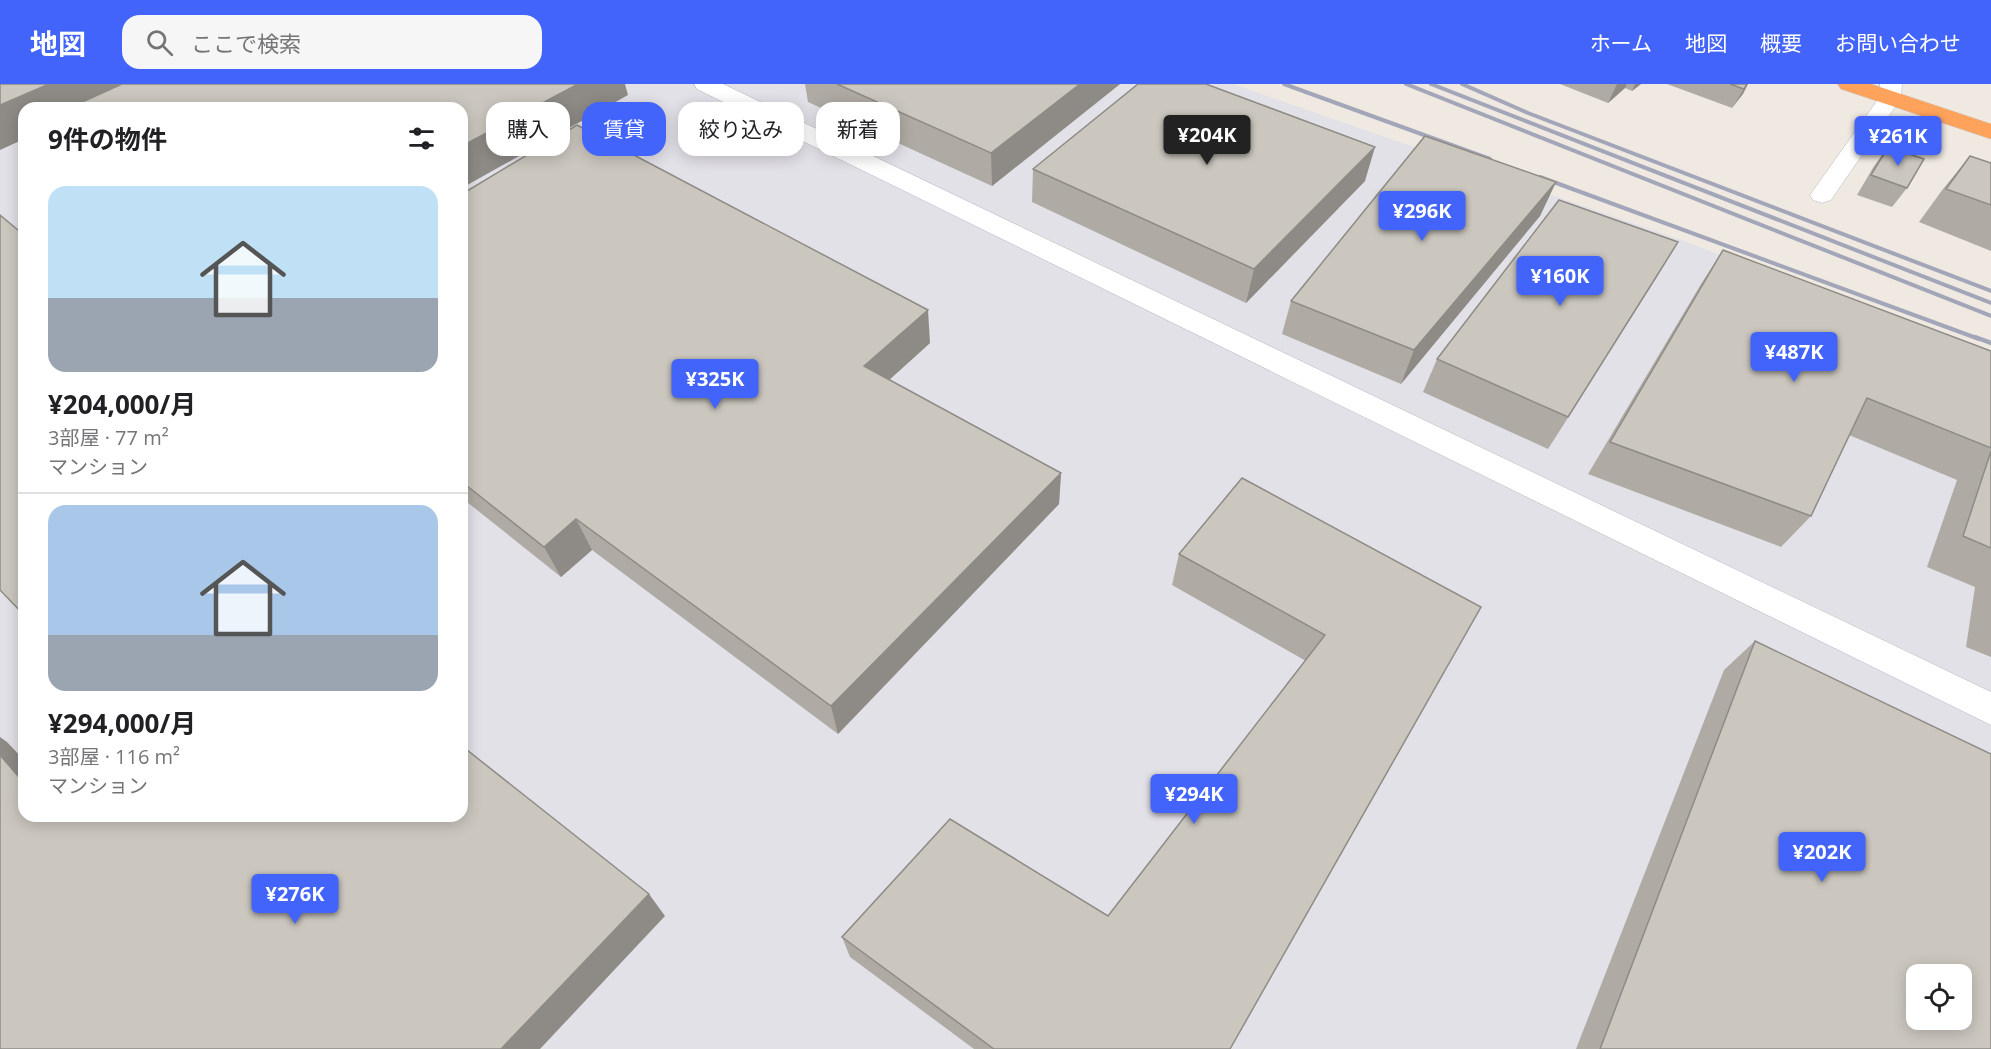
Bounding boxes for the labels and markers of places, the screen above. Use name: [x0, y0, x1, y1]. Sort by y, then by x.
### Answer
pin: ¥204K: [1165, 115, 1249, 166]
pin: ¥261K: [1856, 116, 1940, 167]
pin: ¥296K: [1380, 191, 1464, 242]
pin: ¥160K: [1518, 256, 1602, 307]
pin: ¥487K: [1752, 332, 1836, 383]
pin: ¥325K: [673, 359, 757, 410]
pin: ¥294K: [1152, 774, 1236, 825]
pin: ¥202K: [1780, 832, 1864, 883]
pin: ¥276K: [253, 874, 337, 925]

